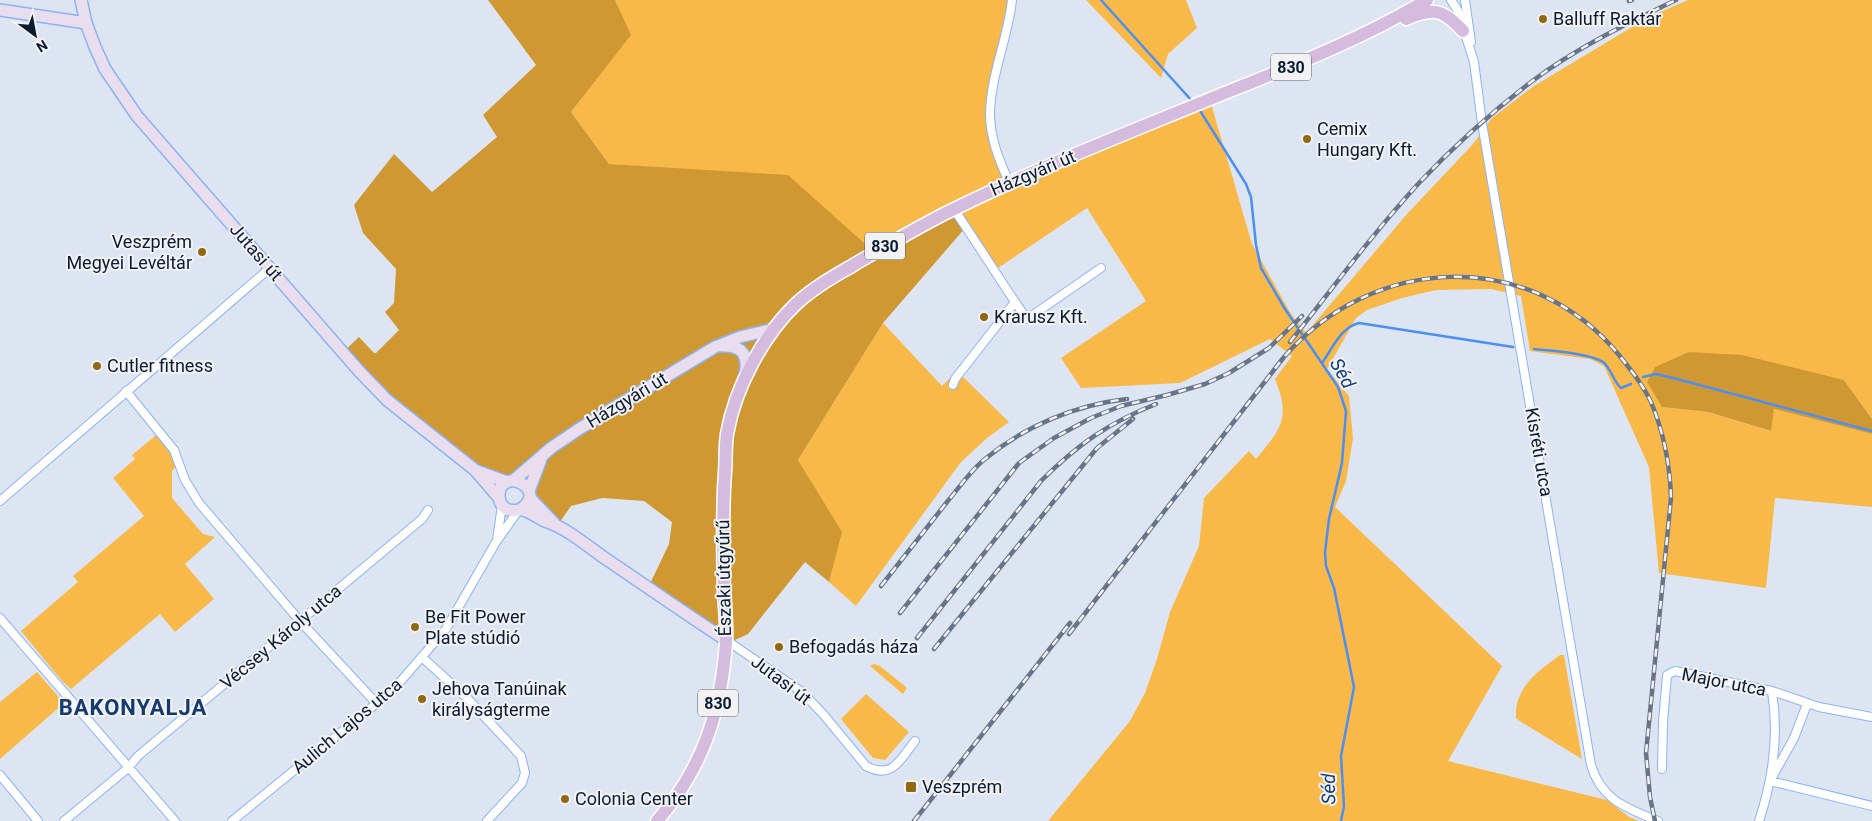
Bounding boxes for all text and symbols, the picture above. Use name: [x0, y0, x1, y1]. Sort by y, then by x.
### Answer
place label: Balluff Raktár: [1553, 8, 1661, 29]
north arrow: [10, 10, 60, 60]
marker: Balluff Raktár: [1537, 13, 1549, 25]
text: N: [33, 37, 50, 55]
road number: 830: [1271, 54, 1311, 80]
place label: Cemix Hungary Kft.: [1317, 118, 1417, 160]
marker: Cemix Hungary Kft.: [1301, 133, 1313, 145]
street label: Házgyári út: [987, 145, 1079, 200]
street label: Jutasi út: [226, 219, 287, 285]
place label: Veszprém Megyei Levéltár: [66, 231, 192, 273]
road number: 830: [865, 232, 905, 260]
marker: Veszprém Megyei Levéltár: [196, 246, 208, 258]
place label: Krarusz Kft.: [994, 306, 1088, 327]
marker: Krarusz Kft.: [978, 311, 990, 323]
water label: Séd: [1325, 354, 1360, 393]
place label: Cutler fitness: [107, 355, 213, 376]
marker: Cutler fitness: [91, 360, 103, 372]
street label: Házgyári út: [583, 367, 671, 432]
street label: Kisréti utca: [1521, 406, 1558, 498]
street label: Északi útgyűrű: [712, 519, 735, 636]
street label: Vécsey Károly utca: [216, 580, 345, 693]
place label: Be Fit Power Plate stúdió: [425, 606, 526, 648]
marker: Be Fit Power Plate stúdió: [409, 621, 421, 633]
place label: Befogadás háza: [789, 636, 918, 657]
marker: Befogadás háza: [773, 641, 785, 653]
street label: Jutasi út: [747, 650, 815, 709]
street label: Major utca: [1680, 663, 1768, 700]
street label: Aulich Lajos utca: [287, 674, 406, 778]
place label: Jehova Tanúinak királyságterme: [432, 678, 568, 720]
road number: 830: [698, 690, 738, 716]
marker: Jehova Tanúinak királyságterme: [416, 693, 428, 705]
district label: BAKONYALJA: [59, 695, 207, 720]
water label: Séd: [1317, 773, 1340, 805]
place label: Veszprém: [922, 776, 1002, 797]
marker: Veszprém: [904, 780, 918, 794]
place label: Colonia Center: [575, 788, 693, 809]
marker: Colonia Center: [559, 793, 571, 805]

